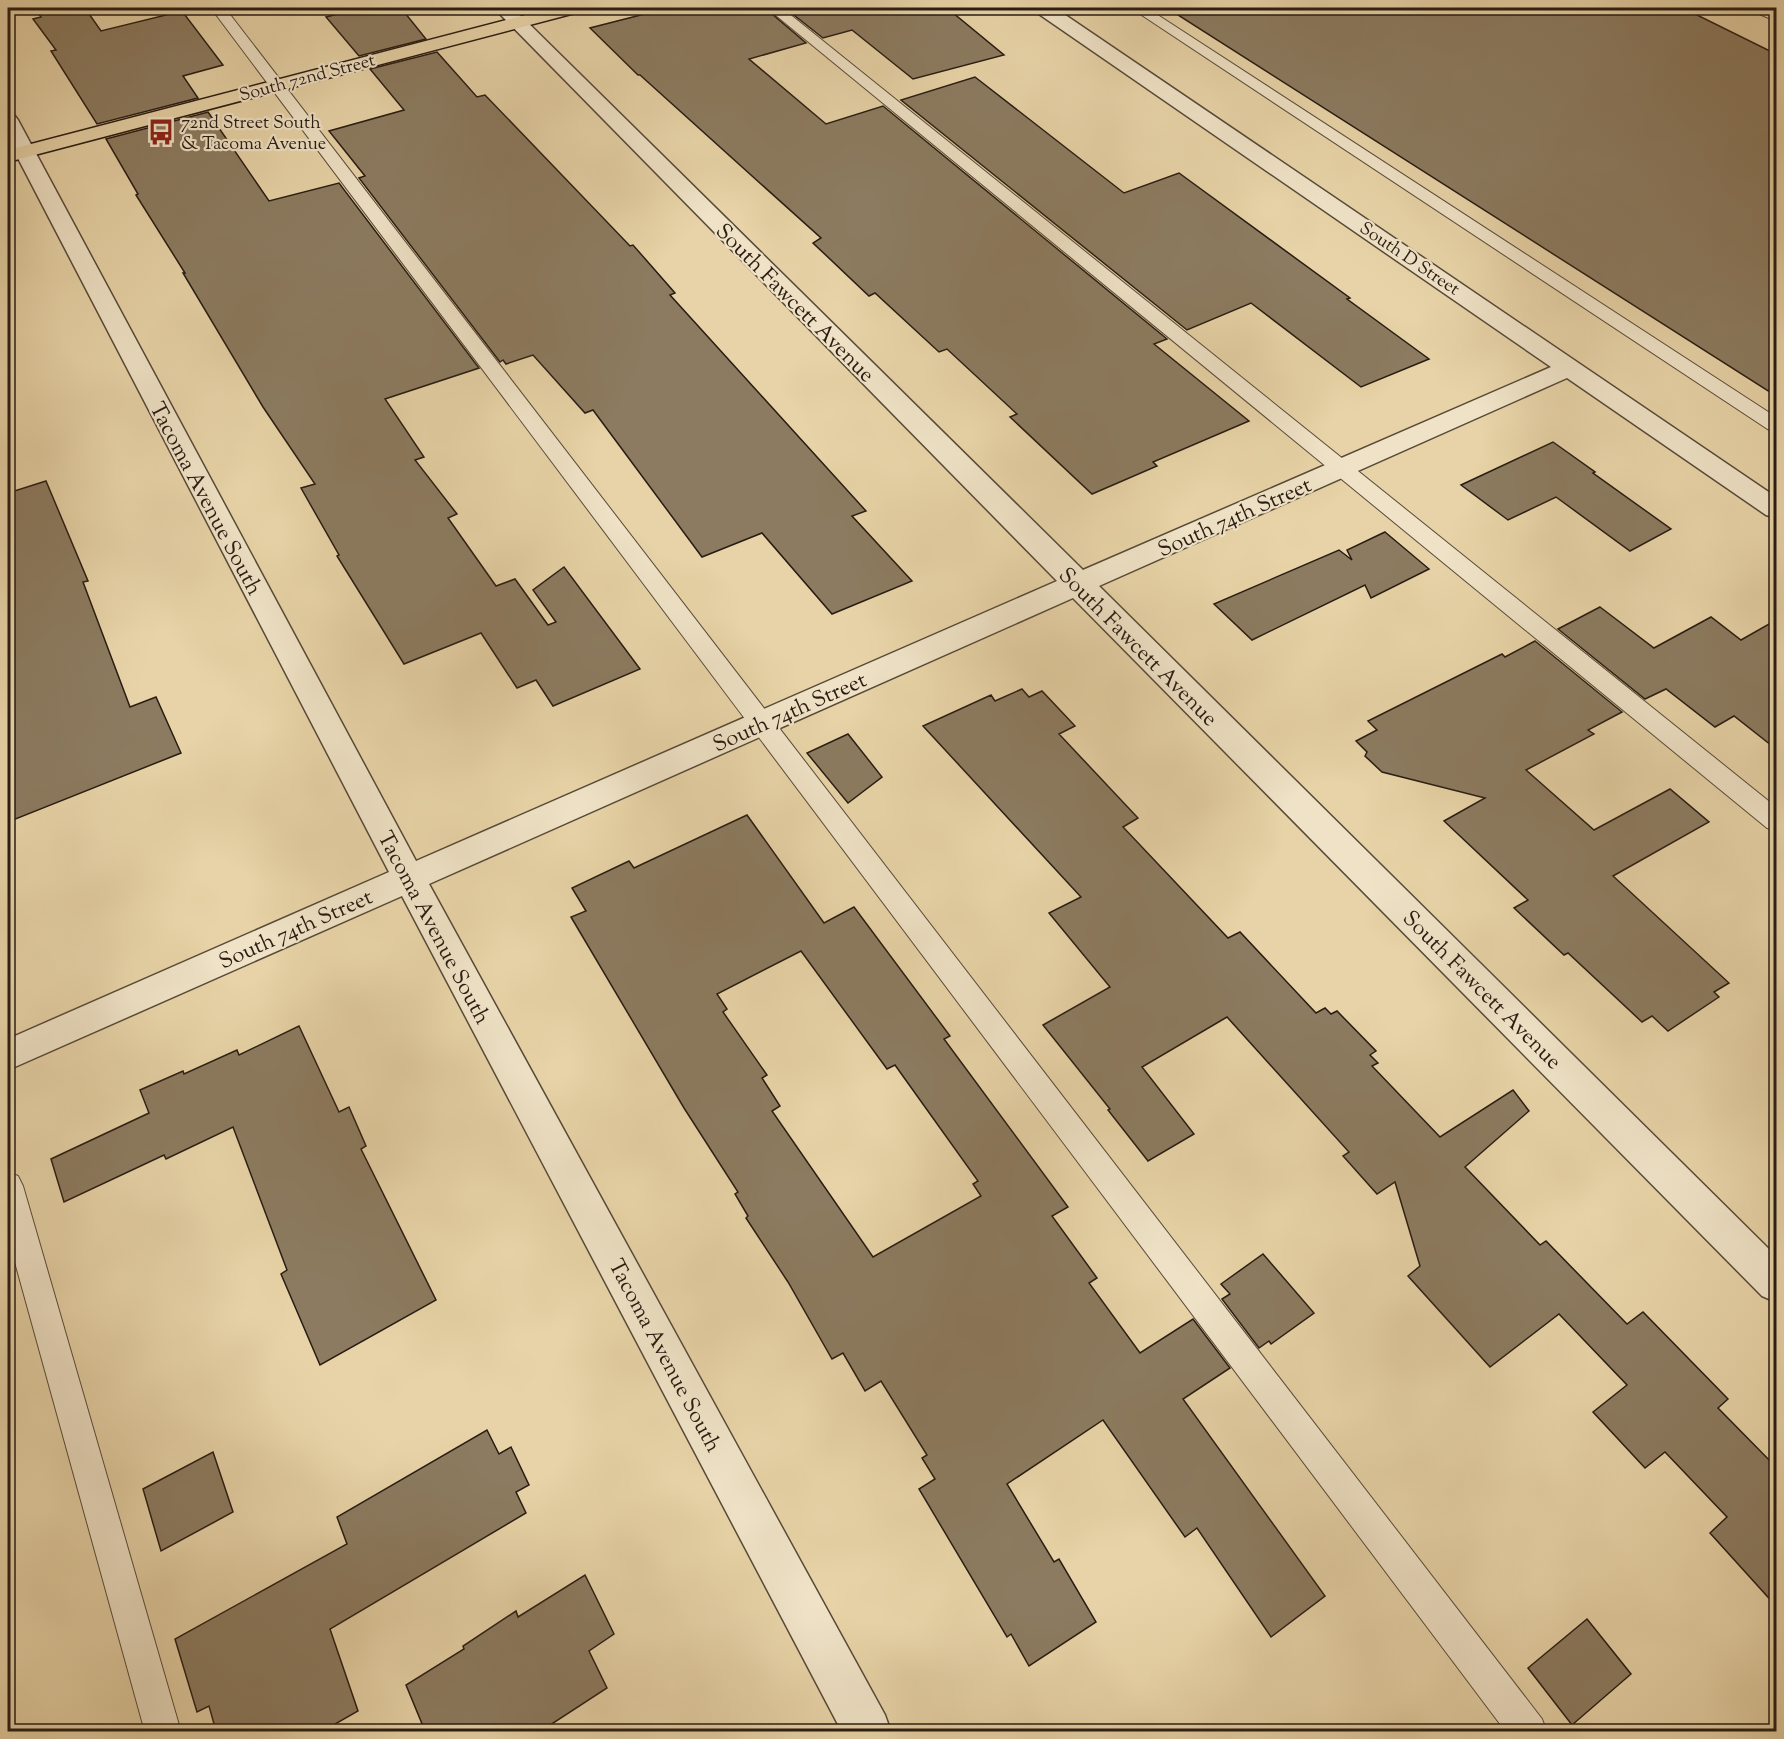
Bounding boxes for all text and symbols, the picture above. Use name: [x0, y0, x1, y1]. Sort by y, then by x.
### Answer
street label: South 72nd Street: [237, 48, 378, 110]
place label: 72nd Street South & Tacoma Avenue: [181, 111, 326, 158]
bus stop icon: 72nd Street South & Tacoma Avenue: [146, 117, 176, 147]
street label: South D Street: [1353, 216, 1464, 303]
street label: South Fawcett Avenue: [707, 217, 881, 391]
street label: Tacoma Avenue South: [140, 397, 269, 602]
street label: South 74th Street: [1153, 470, 1318, 567]
street label: South Fawcett Avenue: [1050, 561, 1224, 735]
street label: South 74th Street: [708, 665, 873, 762]
street label: Tacoma Avenue South: [368, 826, 497, 1031]
street label: South 74th Street: [214, 882, 379, 979]
street label: South Fawcett Avenue: [1394, 904, 1568, 1078]
street label: Tacoma Avenue South: [599, 1254, 728, 1459]

